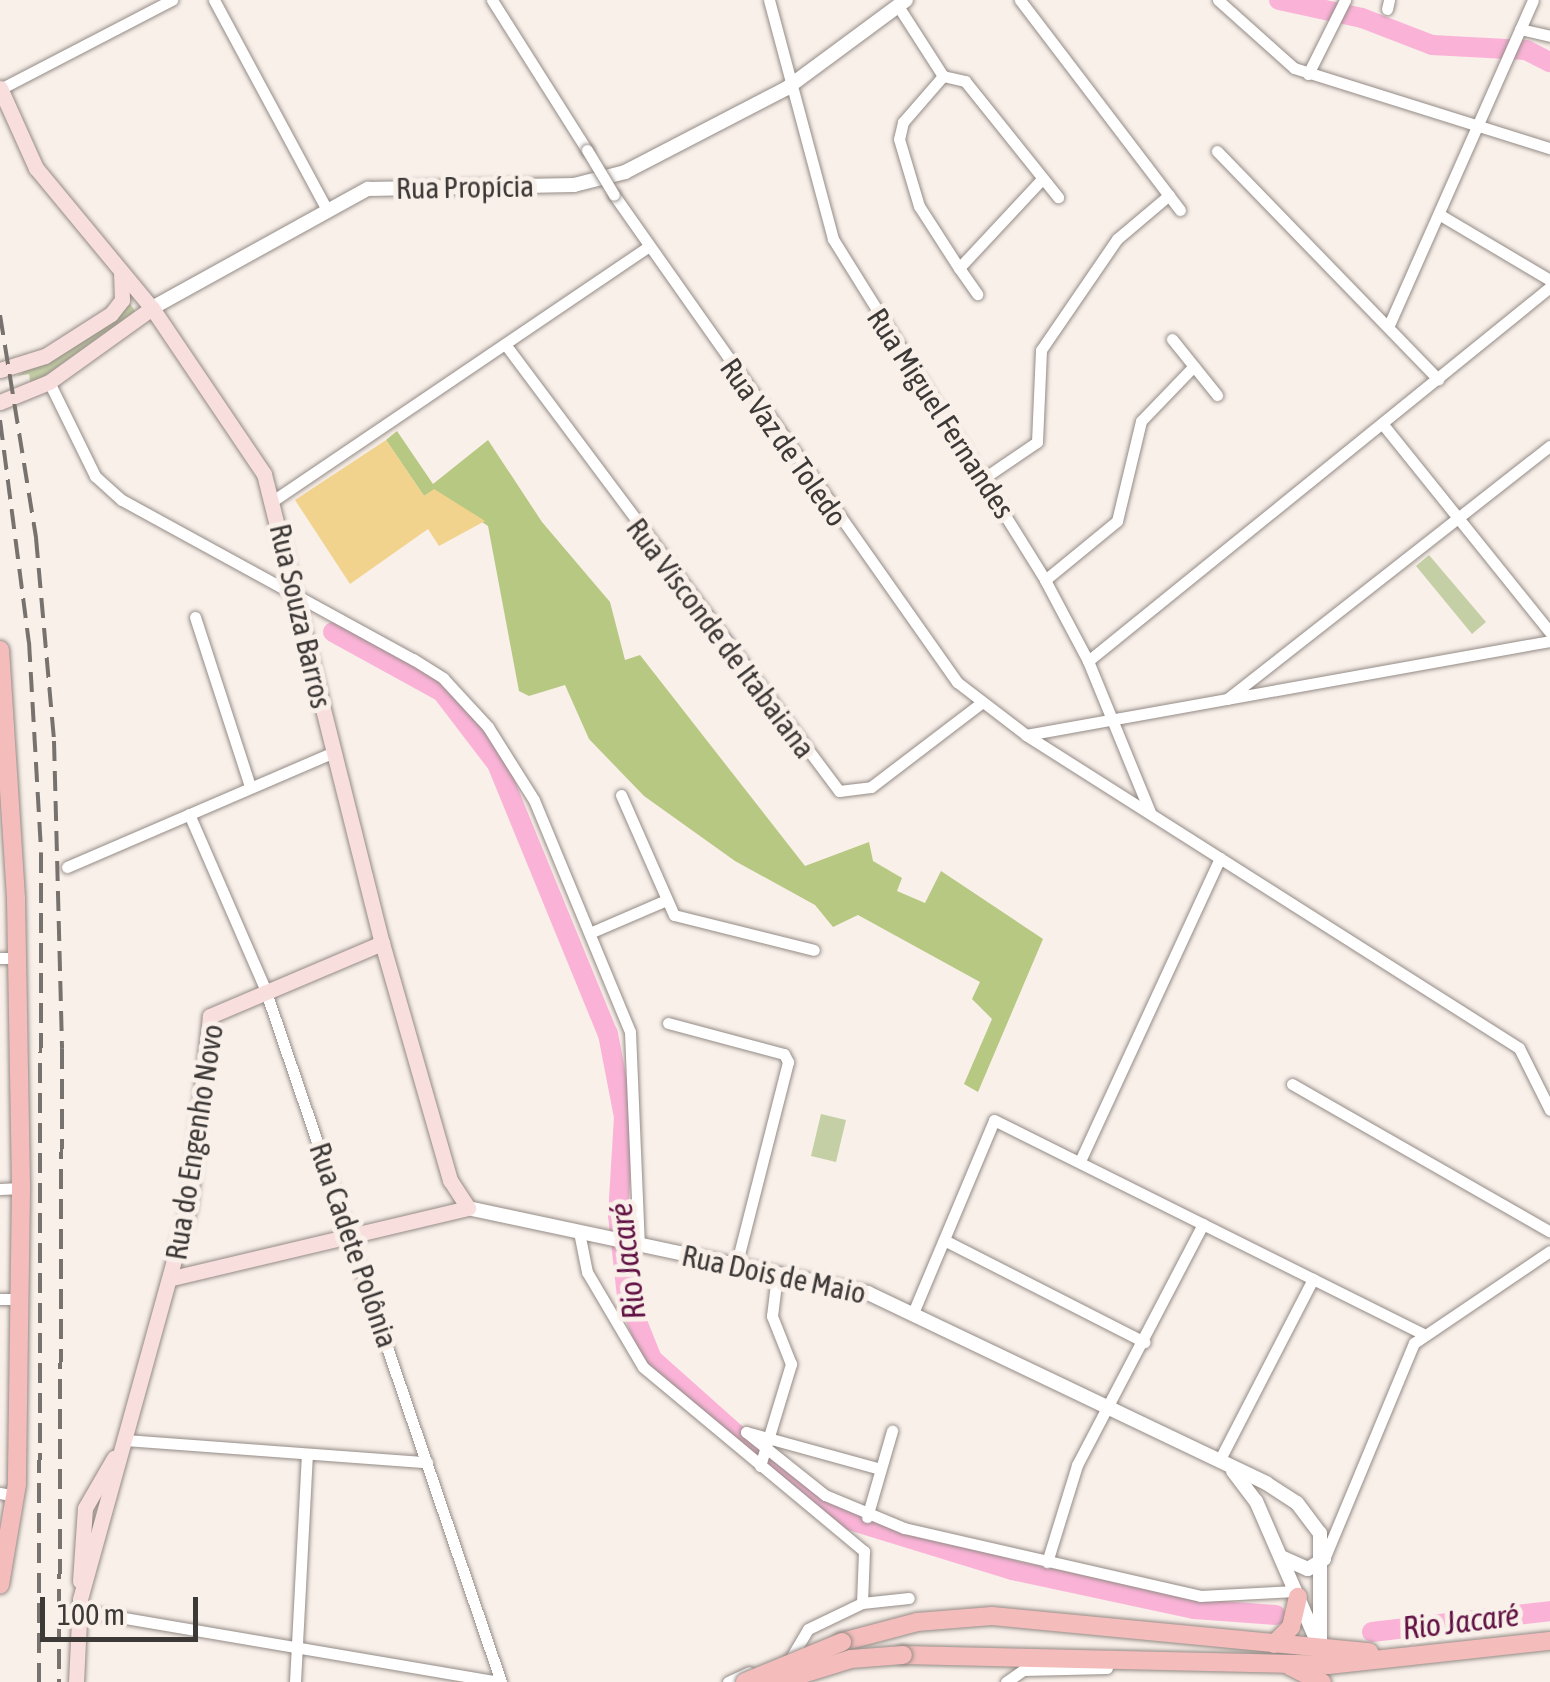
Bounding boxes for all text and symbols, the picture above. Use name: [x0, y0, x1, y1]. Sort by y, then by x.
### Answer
street label: Rua Propícia: [396, 168, 534, 206]
street label: Rua Miguel Fernandes: [860, 301, 1022, 525]
street label: Rua Vaz de Toledo: [713, 351, 855, 533]
street label: Rua Visconde de Itabaiana: [619, 511, 823, 765]
street label: Rua Souza Barros: [262, 520, 340, 712]
street label: Rua do Engenho Novo: [158, 1022, 230, 1262]
street label: Rua Cadete Polônia: [302, 1138, 406, 1352]
water label: Rio Jacaré: [602, 1200, 654, 1322]
street label: Rua Dois de Maio: [679, 1237, 869, 1311]
scale bar: [45, 1577, 202, 1639]
water label: Rio Jacaré: [1400, 1596, 1522, 1648]
text: 100 m: [57, 1597, 125, 1631]

